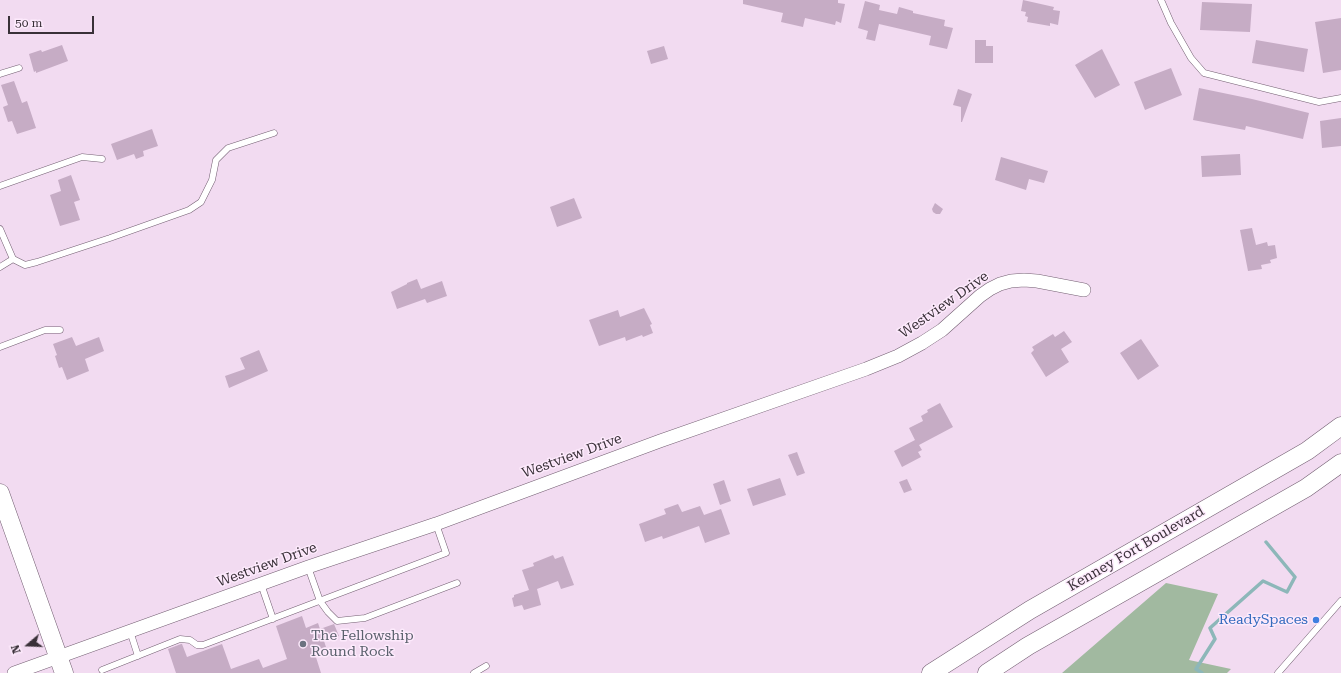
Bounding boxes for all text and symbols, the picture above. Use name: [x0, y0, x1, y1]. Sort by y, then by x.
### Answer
scale bar: [10, 8, 96, 34]
text: 50 m: [15, 16, 42, 30]
street label: Westview Drive: [896, 268, 992, 342]
street label: Westview Drive: [520, 430, 624, 482]
street label: Kenney Fort Boulevard: [1065, 503, 1207, 595]
street label: Westview Drive: [215, 539, 319, 591]
place label: ReadySpaces: [1219, 612, 1308, 628]
marker: ReadySpaces: [1311, 615, 1321, 625]
north arrow: [8, 625, 48, 665]
place label: The Fellowship Round Rock: [311, 628, 414, 660]
marker: The Fellowship Round Rock: [298, 639, 308, 649]
text: N: [9, 643, 24, 655]

